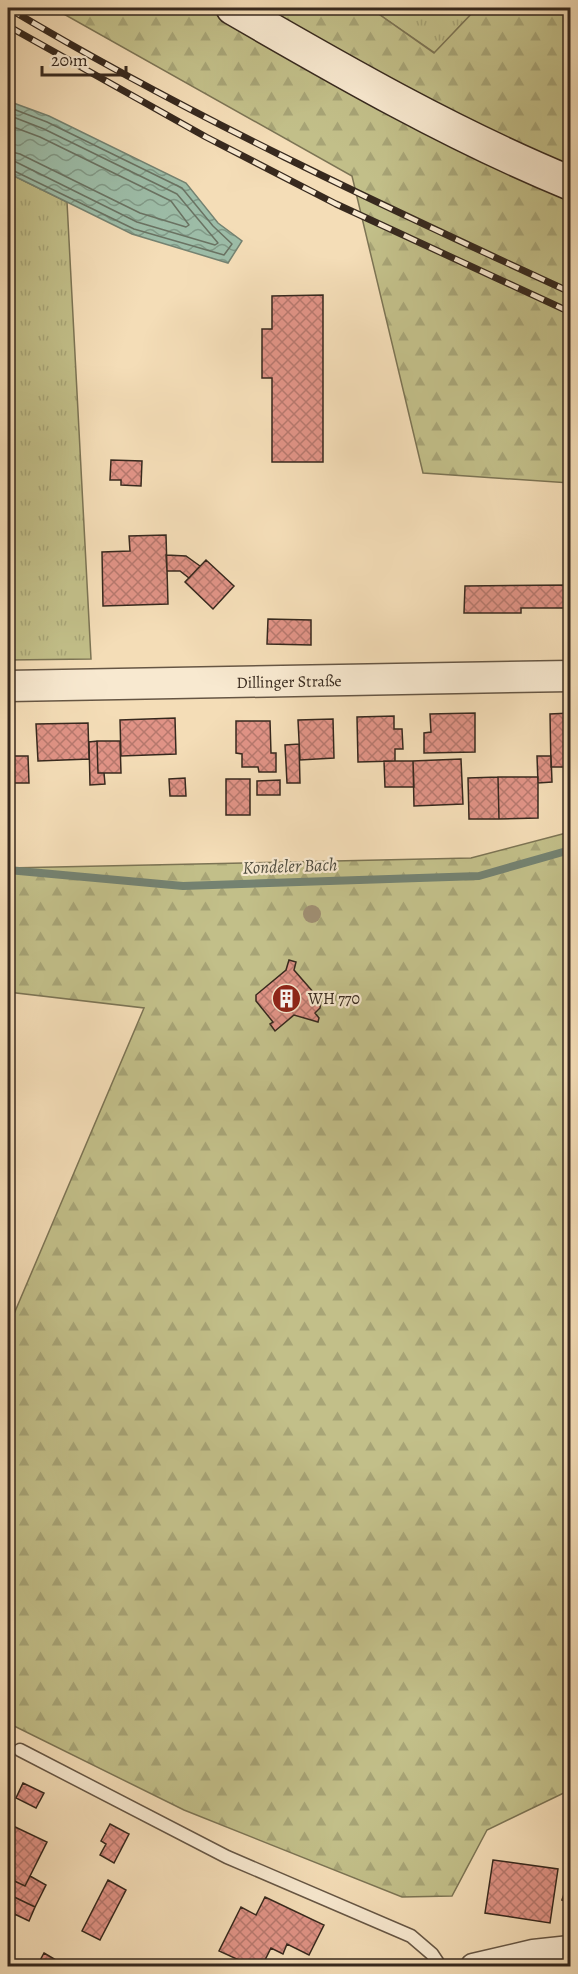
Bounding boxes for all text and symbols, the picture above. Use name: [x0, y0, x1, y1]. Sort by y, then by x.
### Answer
scale bar: [42, 39, 126, 77]
text: 20 m: [51, 48, 88, 72]
street label: Dillinger Straße: [236, 670, 342, 694]
water label: Kondeler Bach: [242, 852, 338, 880]
building icon: WH 770: [271, 982, 303, 1014]
place label: WH 770: [307, 988, 360, 1010]

